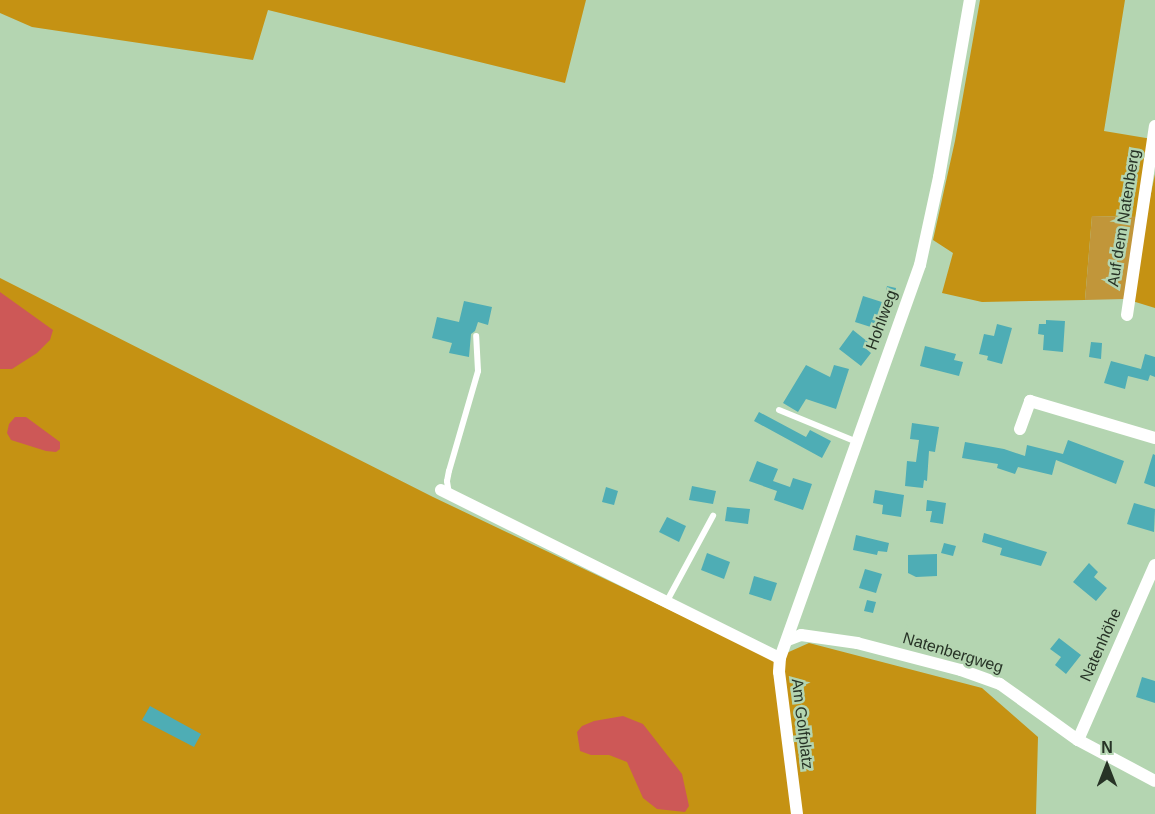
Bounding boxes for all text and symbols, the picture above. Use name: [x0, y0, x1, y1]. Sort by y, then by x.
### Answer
street label: Auf dem Natenberg: [1104, 148, 1144, 288]
street label: Hohlweg: [862, 287, 902, 353]
street label: Natenhöhe: [1076, 605, 1126, 685]
street label: Natenbergweg: [900, 629, 1006, 677]
street label: Am Golfplatz: [787, 677, 817, 771]
north arrow: [1077, 736, 1137, 796]
text: N: [1101, 739, 1113, 756]

